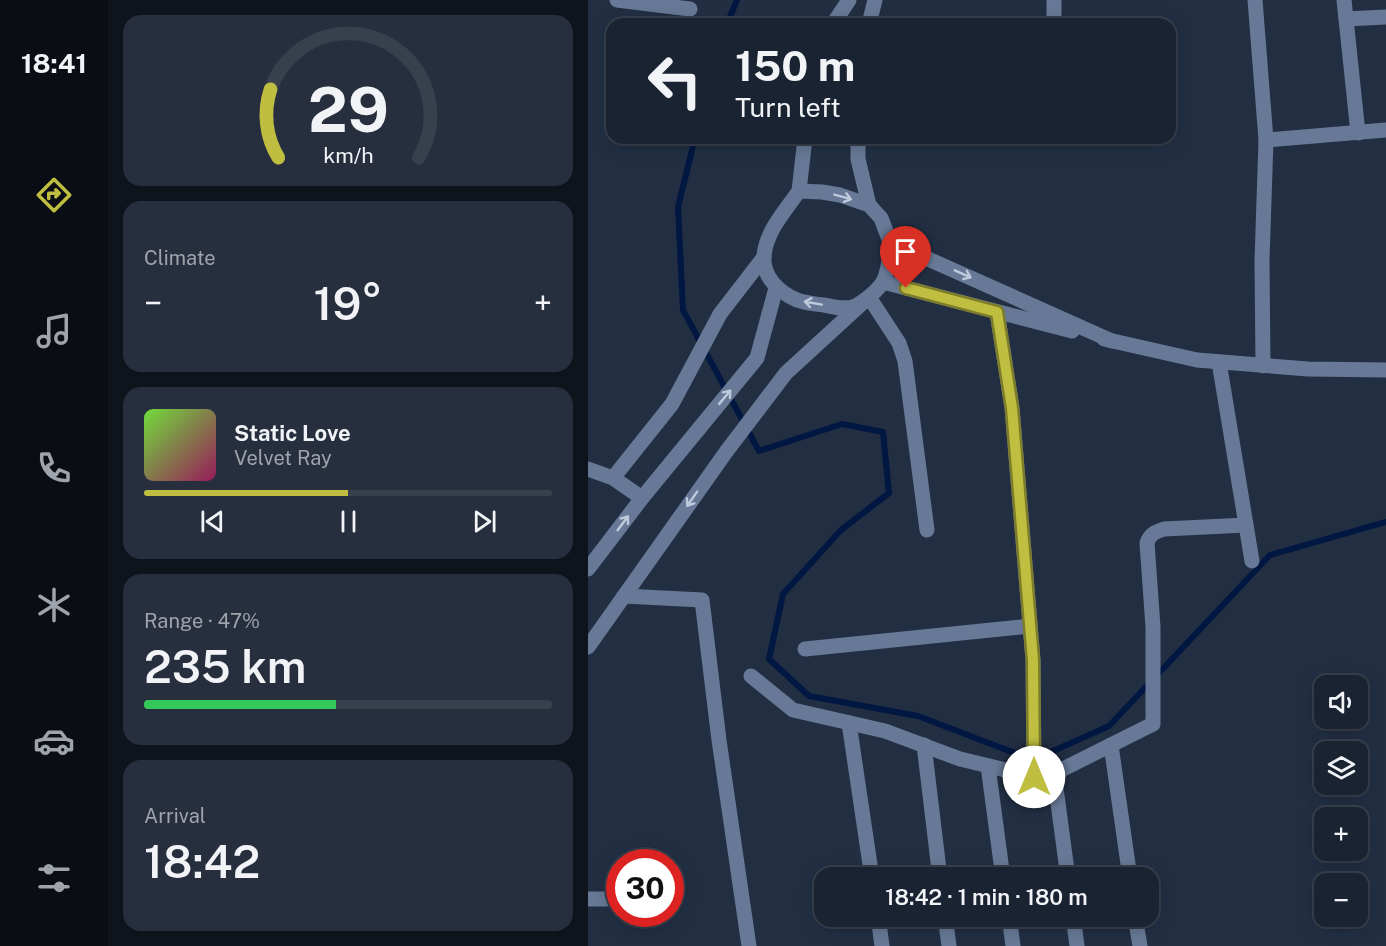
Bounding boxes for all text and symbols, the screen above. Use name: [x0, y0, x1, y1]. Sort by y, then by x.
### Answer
text: 150 m: [735, 41, 855, 90]
icon: left: [636, 42, 714, 120]
text: 18:41: [21, 47, 87, 79]
text: 29: [308, 73, 388, 146]
text: Turn left: [735, 91, 841, 123]
text: km/h: [323, 143, 373, 168]
icon: directions: [33, 174, 75, 216]
one-way arrow: [833, 192, 852, 203]
pin: [880, 226, 931, 288]
icon: arrive: [889, 235, 922, 268]
text: Climate: [144, 246, 216, 270]
one-way arrow: [953, 269, 971, 280]
text: 19°: [314, 277, 382, 330]
text: −: [144, 284, 162, 322]
text: +: [534, 284, 552, 322]
one-way arrow: [804, 298, 823, 309]
icon: music: [33, 310, 75, 352]
one-way arrow: [718, 389, 731, 405]
text: Static Love: [234, 420, 351, 446]
text: Velvet Ray: [234, 446, 332, 470]
icon: phone: [33, 447, 75, 489]
one-way arrow: [686, 491, 698, 507]
icon: previous: [196, 505, 229, 538]
icon: pause: [332, 505, 365, 538]
icon: next: [468, 505, 501, 538]
one-way arrow: [617, 515, 630, 531]
icon: climate: [33, 584, 75, 626]
text: Range · 47%: [144, 609, 260, 633]
text: 235 km: [144, 640, 307, 693]
map controls: [1314, 675, 1368, 927]
button: sound: [1314, 675, 1368, 729]
icon: car: [33, 720, 75, 762]
button: layers: [1314, 741, 1368, 795]
position arrow: [1002, 745, 1066, 809]
text: Arrival: [144, 804, 206, 828]
button: +: [1314, 807, 1368, 861]
text: 18:42: [144, 835, 260, 888]
speed limit sign: 30: [606, 849, 684, 927]
icon: filters: [33, 857, 75, 899]
button: −: [1314, 873, 1368, 927]
text: 18:42 · 1 min · 180 m: [885, 884, 1088, 910]

